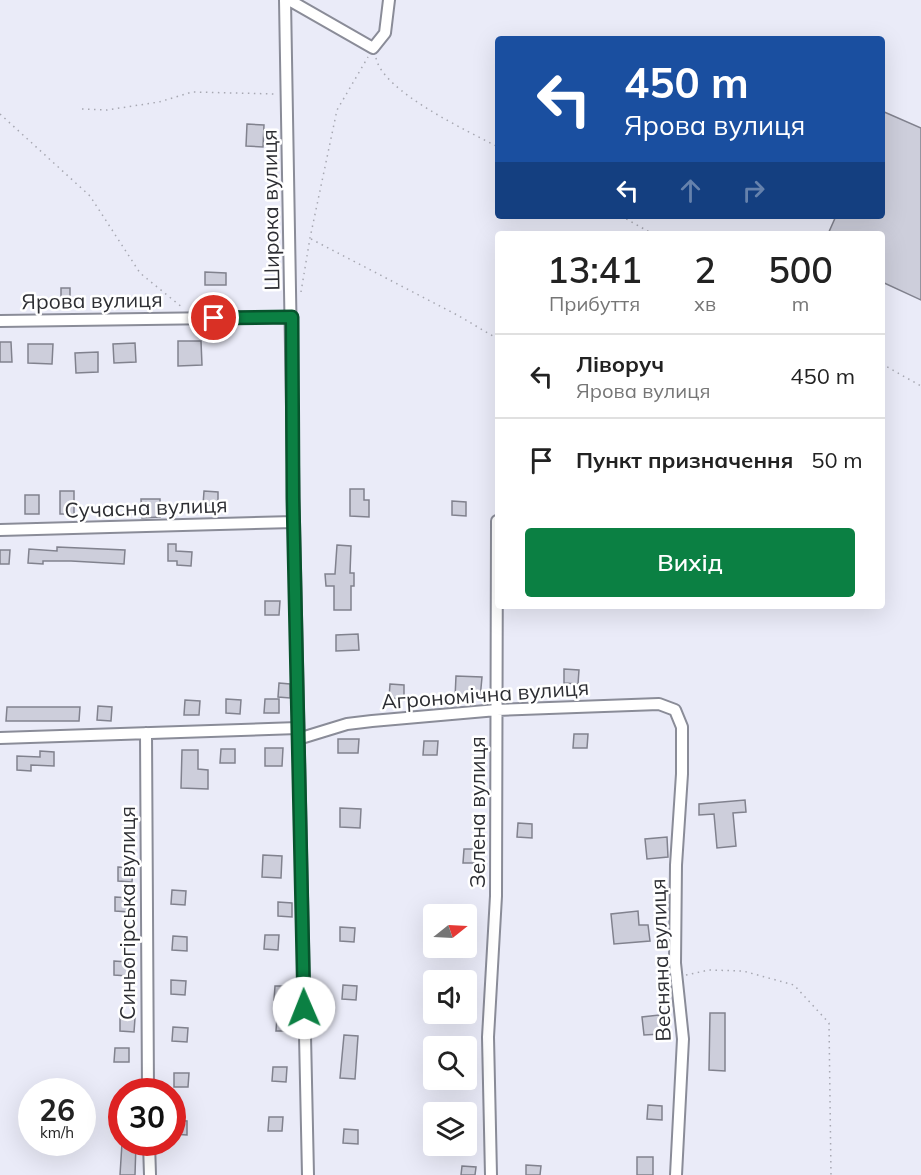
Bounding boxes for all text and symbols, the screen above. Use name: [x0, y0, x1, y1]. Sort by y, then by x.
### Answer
text: 450 m: [624, 56, 749, 109]
icon: left: [525, 60, 603, 138]
text: Ярова вулиця: [624, 108, 805, 142]
street label: Широка вулиця: [256, 129, 284, 291]
icon: left: [611, 174, 644, 207]
icon: ahead: [674, 174, 707, 207]
icon: right: [737, 174, 770, 207]
text: 13:41: [547, 247, 642, 292]
text: 2: [694, 247, 716, 292]
text: 500: [768, 247, 833, 292]
street label: Ярова вулиця: [21, 286, 163, 314]
text: Прибуття: [549, 291, 640, 316]
text: хв: [694, 291, 716, 316]
text: m: [792, 291, 809, 316]
pin: [188, 292, 239, 343]
icon: arrive: [197, 301, 230, 334]
text: Ліворуч: [576, 350, 664, 378]
icon: left: [525, 360, 558, 393]
text: 450 m: [790, 362, 855, 390]
text: Ярова вулиця: [576, 378, 710, 403]
icon: arrive: [525, 444, 558, 477]
text: Пункт призначення: [576, 446, 793, 474]
text: 50 m: [811, 446, 863, 474]
street label: Сучасна вулиця: [64, 491, 228, 523]
button: Вихід: [525, 528, 855, 597]
street label: Агрономічна вулиця: [380, 674, 590, 714]
street label: Зелена вулиця: [464, 736, 490, 888]
street label: Синьогірська вулиця: [114, 806, 140, 1020]
street label: Весняна вулиця: [644, 878, 676, 1042]
north arrow: [423, 904, 477, 958]
map controls: [423, 904, 477, 1156]
button: sound: [423, 970, 477, 1024]
position arrow: [272, 976, 336, 1040]
button: search: [423, 1036, 477, 1090]
speed limit sign: 30: [108, 1078, 186, 1156]
text: 26: [39, 1091, 75, 1129]
button: layers: [423, 1102, 477, 1156]
text: km/h: [40, 1123, 74, 1142]

